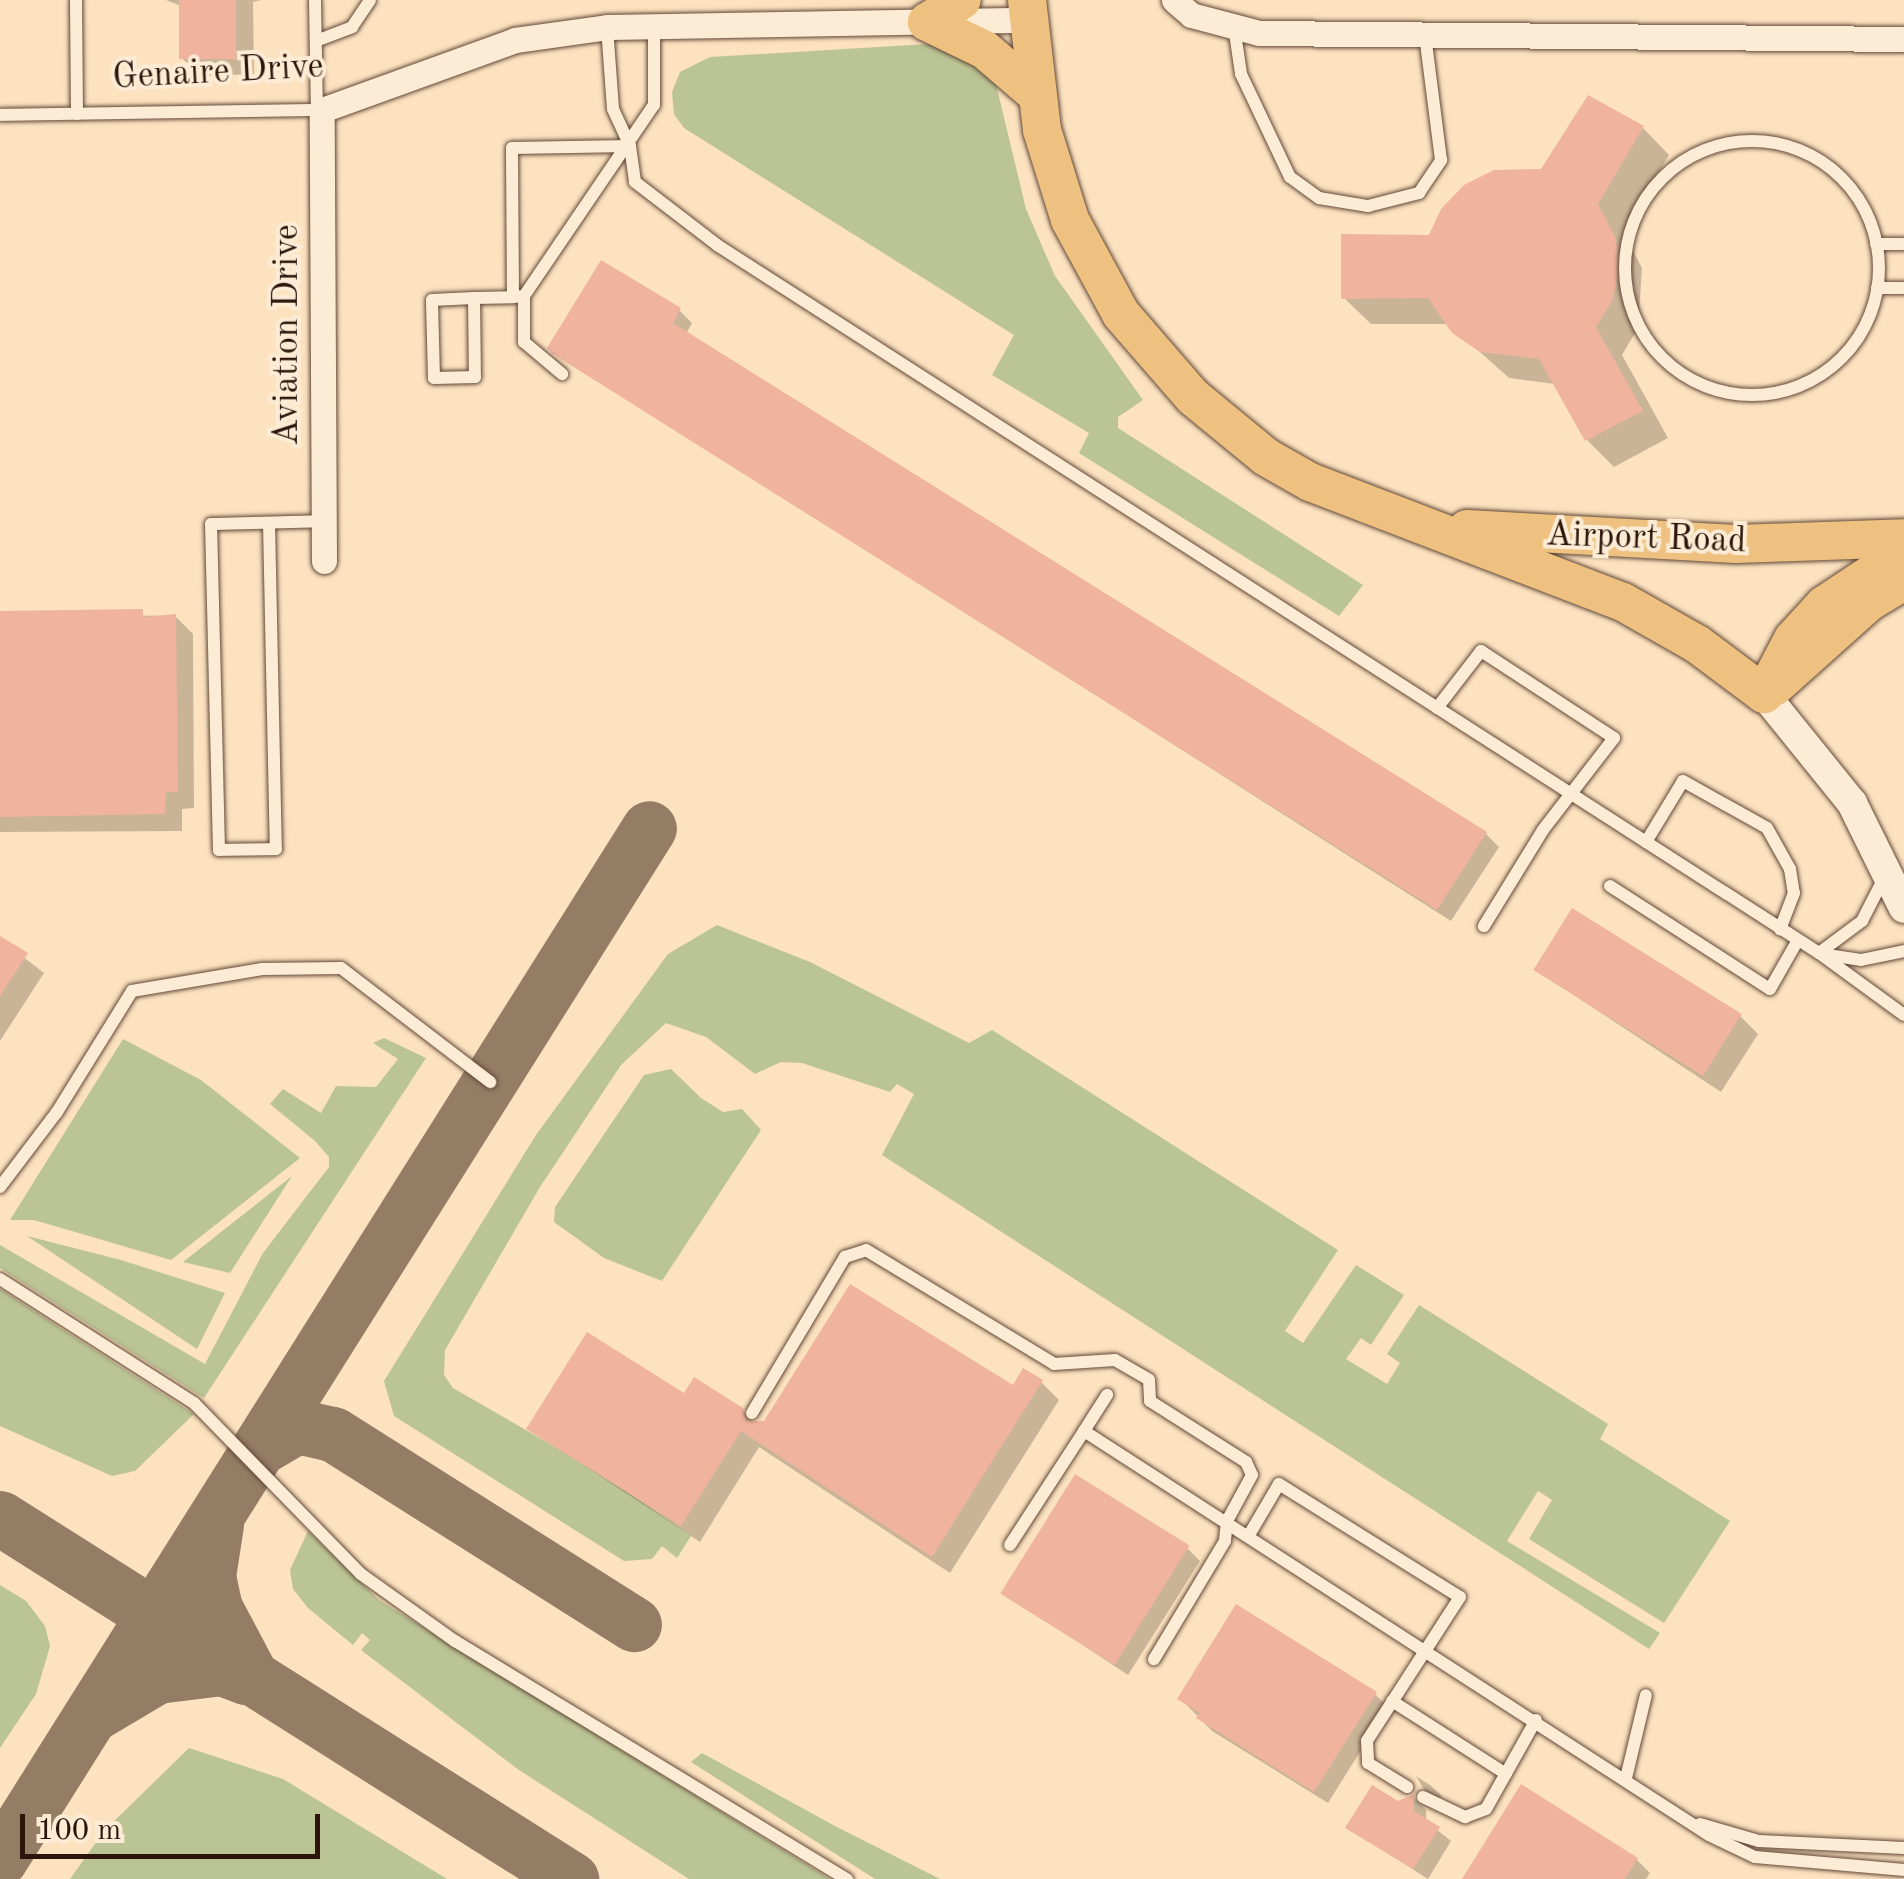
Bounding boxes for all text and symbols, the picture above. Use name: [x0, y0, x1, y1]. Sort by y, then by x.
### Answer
street label: Genaire Drive: [111, 47, 325, 99]
street label: Aviation Drive: [267, 224, 309, 446]
street label: Airport Road: [1545, 515, 1747, 563]
scale bar: [25, 1794, 325, 1856]
text: 100 m: [37, 1816, 121, 1846]

